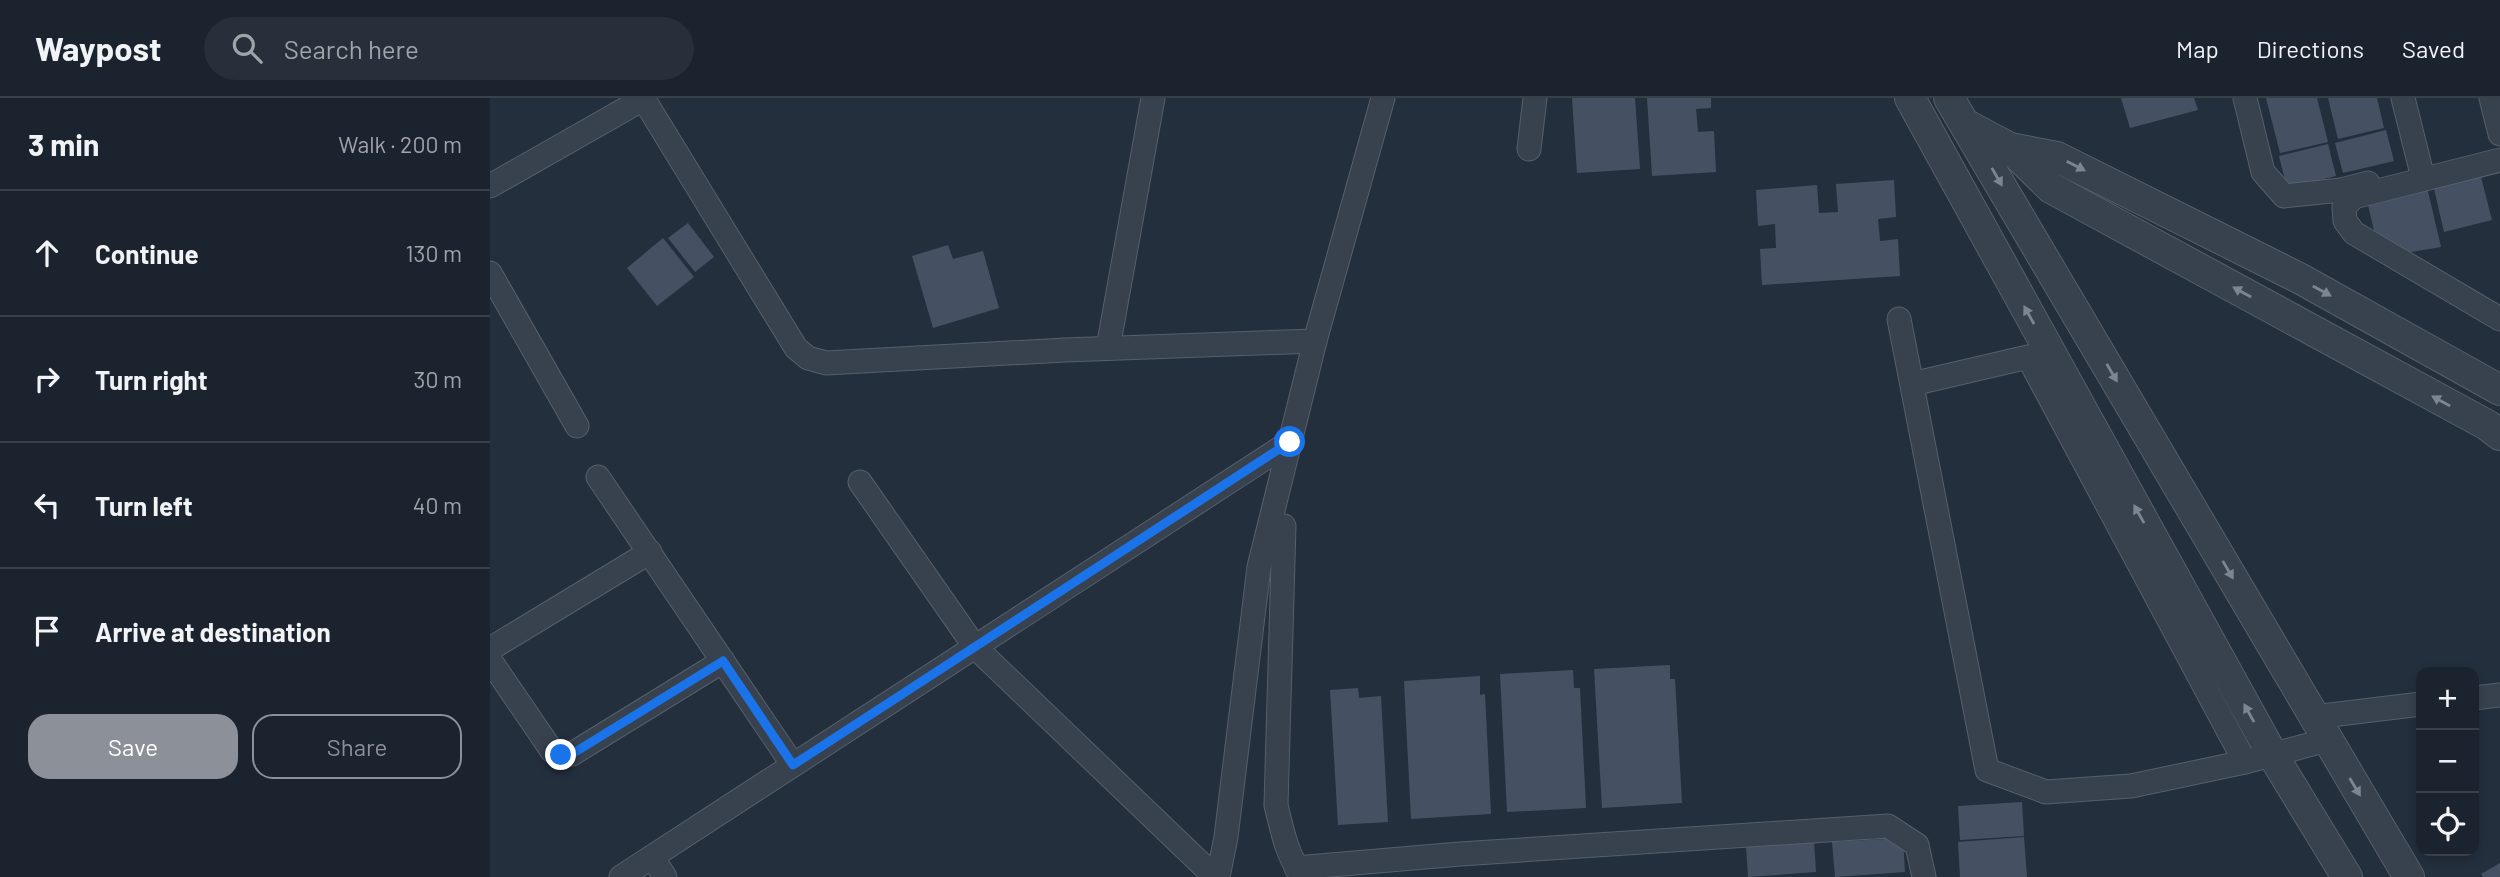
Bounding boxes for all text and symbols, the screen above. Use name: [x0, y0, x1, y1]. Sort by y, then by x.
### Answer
search box: [204, 17, 694, 80]
text: Waypost: [35, 28, 162, 68]
icon: search: [228, 29, 266, 67]
text: Search here: [284, 33, 419, 64]
text: Map: [2176, 34, 2219, 63]
text: Directions: [2257, 34, 2364, 63]
text: Saved: [2402, 34, 2465, 63]
text: 3 min: [28, 126, 99, 162]
text: Walk · 200 m: [338, 130, 462, 158]
one-way arrow: [2066, 161, 2086, 172]
one-way arrow: [1991, 168, 2003, 187]
icon: ahead: [28, 234, 66, 272]
text: Continue: [95, 238, 199, 269]
text: 130 m: [405, 239, 462, 267]
one-way arrow: [2313, 285, 2332, 297]
one-way arrow: [2232, 286, 2251, 298]
one-way arrow: [2023, 305, 2035, 325]
icon: right: [28, 360, 66, 398]
text: Turn right: [95, 364, 208, 395]
one-way arrow: [2106, 364, 2119, 383]
text: 30 m: [414, 365, 462, 393]
one-way arrow: [2431, 395, 2451, 407]
route start: [1274, 426, 1305, 457]
icon: left: [28, 486, 66, 524]
text: Turn left: [95, 490, 193, 521]
text: 40 m: [413, 491, 462, 519]
one-way arrow: [2133, 505, 2145, 524]
one-way arrow: [2221, 560, 2234, 579]
icon: arrive: [28, 612, 66, 650]
text: Arrive at destination: [95, 616, 331, 647]
map controls: [2416, 667, 2479, 856]
button: +: [2416, 667, 2479, 730]
one-way arrow: [2243, 704, 2255, 723]
button: Save: [28, 714, 238, 779]
button: Share: [252, 714, 462, 779]
button: −: [2416, 730, 2479, 793]
route end: [545, 739, 576, 770]
one-way arrow: [2349, 777, 2361, 796]
button: locate: [2416, 793, 2479, 856]

